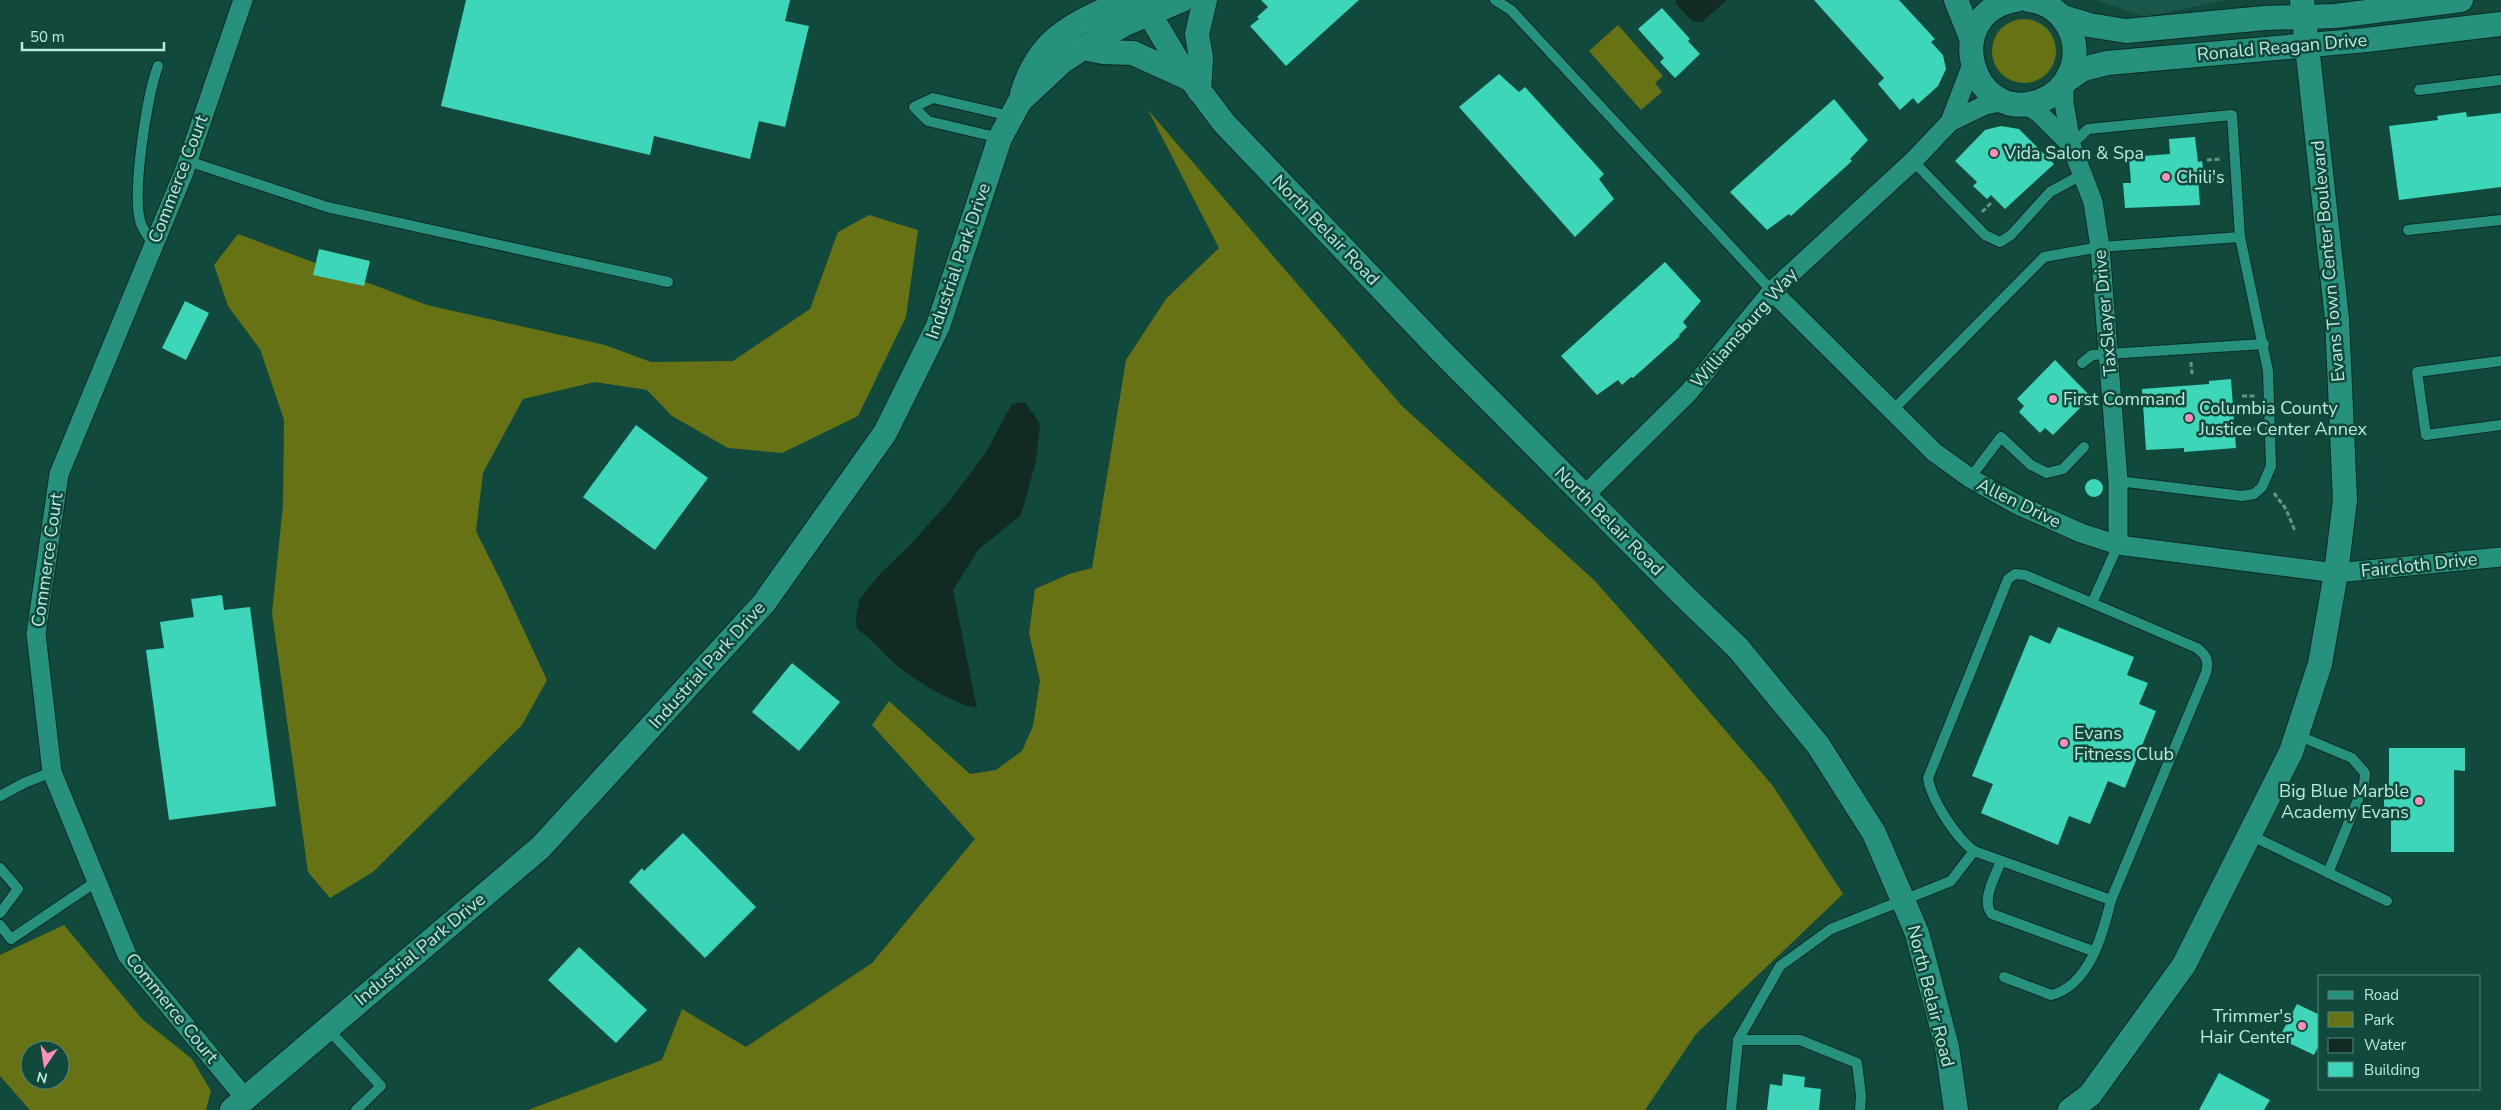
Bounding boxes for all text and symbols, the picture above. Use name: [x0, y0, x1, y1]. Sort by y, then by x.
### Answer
scale bar: [22, 20, 165, 52]
text: 50 m: [30, 27, 65, 47]
street label: Ronald Reagan Drive: [2196, 28, 2368, 66]
street label: Commerce Court: [143, 111, 214, 246]
street label: Evans Town Center Boulevard: [2305, 139, 2351, 383]
place label: Vida Salon & Spa: [2003, 141, 2144, 165]
marker: Vida Salon & Spa: [1988, 147, 2000, 159]
place label: Chili's: [2176, 165, 2225, 189]
street label: North Belair Road: [1267, 169, 1385, 291]
marker: Chili's: [2160, 171, 2172, 183]
street label: Industrial Park Drive: [920, 180, 996, 342]
street label: TaxSlayer Drive: [2088, 249, 2122, 377]
street label: Williamsburg Way: [1685, 262, 1803, 393]
place label: First Command: [2063, 387, 2185, 411]
marker: First Command: [2047, 393, 2059, 405]
place label: Columbia County Justice Center Annex: [2198, 396, 2368, 441]
marker: Columbia County Justice Center Annex: [2183, 412, 2195, 424]
street label: North Belair Road: [1549, 461, 1669, 581]
street label: Allen Drive: [1973, 472, 2065, 534]
street label: Commerce Court: [26, 491, 68, 629]
street label: Faircloth Drive: [2360, 547, 2478, 583]
street label: Industrial Park Drive: [643, 596, 771, 734]
place label: Evans Fitness Club: [2074, 721, 2174, 766]
marker: Evans Fitness Club: [2058, 737, 2070, 749]
place label: Big Blue Marble Academy Evans: [2279, 779, 2409, 824]
marker: Big Blue Marble Academy Evans: [2413, 795, 2425, 807]
street label: Industrial Park Drive: [350, 887, 490, 1011]
street label: North Belair Road: [1902, 923, 1960, 1069]
street label: Commerce Court: [120, 948, 224, 1069]
legend: [2318, 975, 2481, 1090]
text: Road: [2364, 985, 2399, 1005]
place label: Trimmer's Hair Center: [2200, 1004, 2293, 1049]
text: Park: [2364, 1010, 2394, 1030]
marker: Trimmer's Hair Center: [2296, 1020, 2308, 1032]
text: Water: [2364, 1035, 2407, 1055]
north arrow: [20, 1040, 70, 1090]
text: Building: [2364, 1060, 2420, 1080]
text: N: [35, 1067, 49, 1088]

